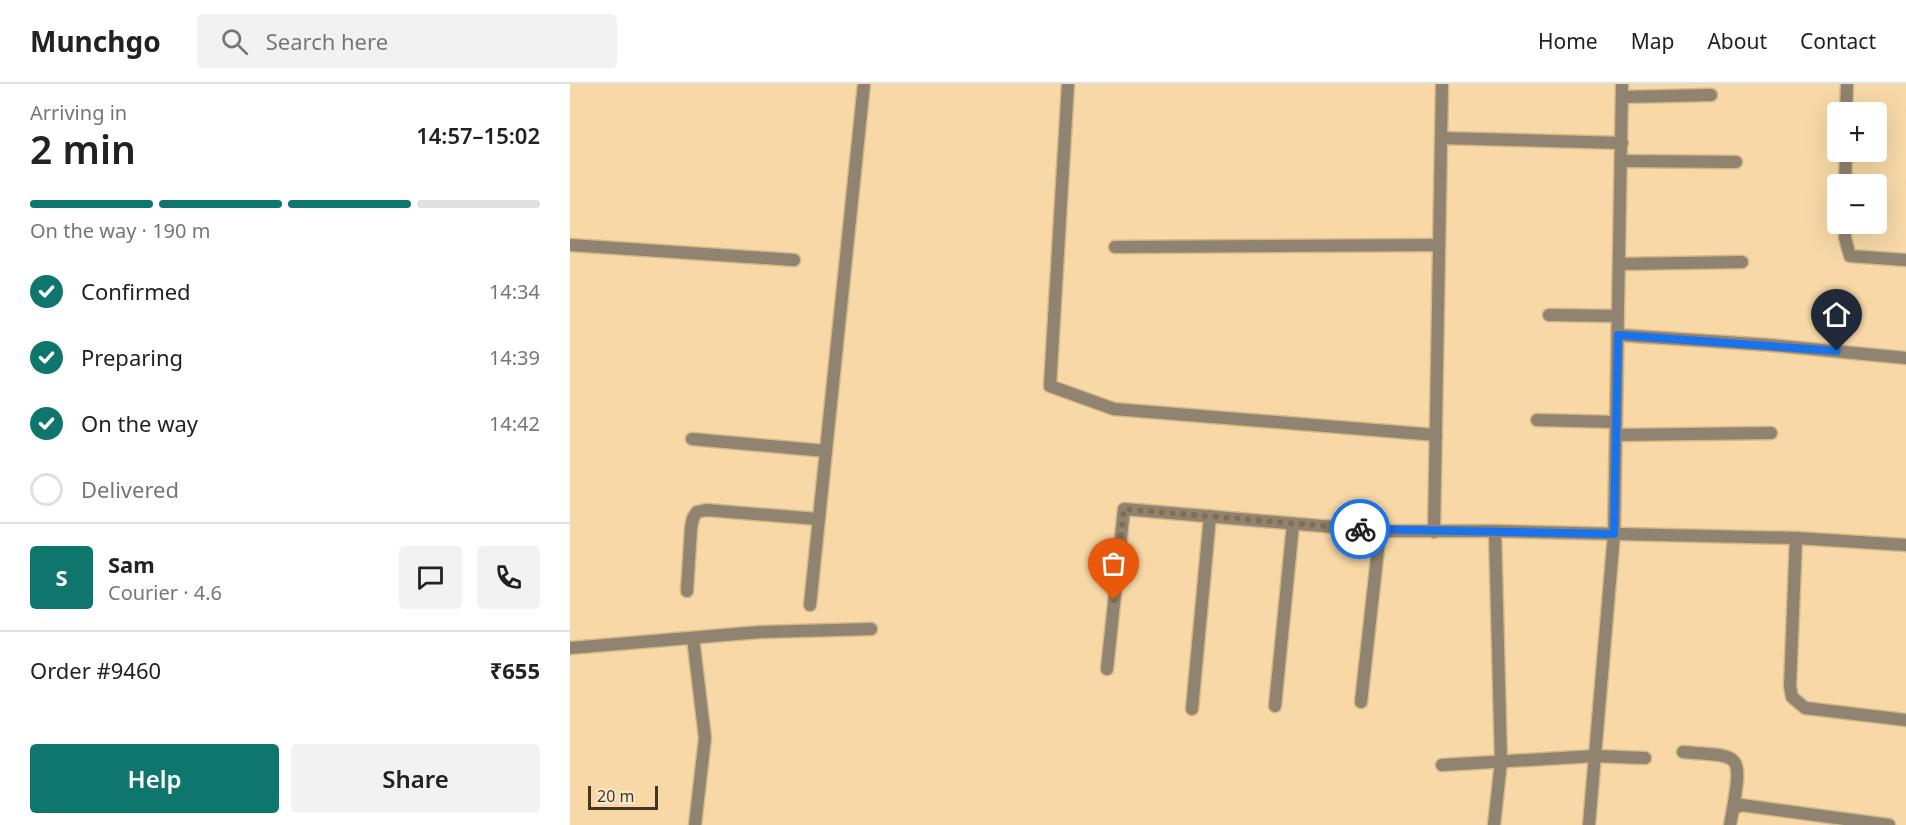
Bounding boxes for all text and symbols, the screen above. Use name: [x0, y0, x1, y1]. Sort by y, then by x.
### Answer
search box: [197, 14, 617, 68]
text: Munchgo: [30, 22, 161, 60]
icon: search: [218, 25, 251, 58]
text: Search here: [266, 26, 388, 56]
text: Home: [1538, 27, 1598, 55]
text: Map: [1631, 27, 1674, 55]
text: About: [1707, 27, 1767, 55]
text: Contact: [1800, 27, 1876, 55]
text: Arriving in: [30, 99, 127, 126]
map controls: [1827, 102, 1887, 234]
button: +: [1827, 102, 1887, 162]
text: 14:57–15:02: [416, 120, 540, 150]
text: 2 min: [30, 122, 136, 175]
button: −: [1827, 174, 1887, 234]
text: On the way · 190 m: [30, 217, 210, 244]
icon: check: [30, 275, 63, 308]
text: Confirmed: [81, 276, 191, 306]
text: 14:34: [489, 278, 540, 305]
pin: [1811, 289, 1862, 351]
icon: home: [1820, 298, 1853, 331]
icon: check: [30, 341, 63, 374]
text: Preparing: [81, 342, 183, 372]
text: 14:39: [489, 344, 540, 371]
icon: check: [30, 407, 63, 440]
text: On the way: [81, 408, 198, 438]
text: 14:42: [489, 410, 540, 437]
text: Delivered: [81, 474, 179, 504]
courier: [1330, 499, 1390, 559]
icon: bike: [1344, 513, 1377, 546]
pin: [1088, 538, 1139, 600]
button: chat: [399, 546, 462, 609]
button: phone: [477, 546, 540, 609]
icon: bag: [1097, 547, 1130, 580]
text: Sam: [108, 549, 155, 579]
text: S: [55, 562, 68, 592]
text: Courier · 4.6: [108, 579, 222, 606]
text: Order #9460: [30, 655, 161, 685]
text: ₹655: [490, 655, 540, 685]
button: Help: [30, 744, 279, 813]
button: Share: [291, 744, 540, 813]
scale bar: [588, 783, 658, 810]
text: 20 m: [597, 785, 634, 807]

